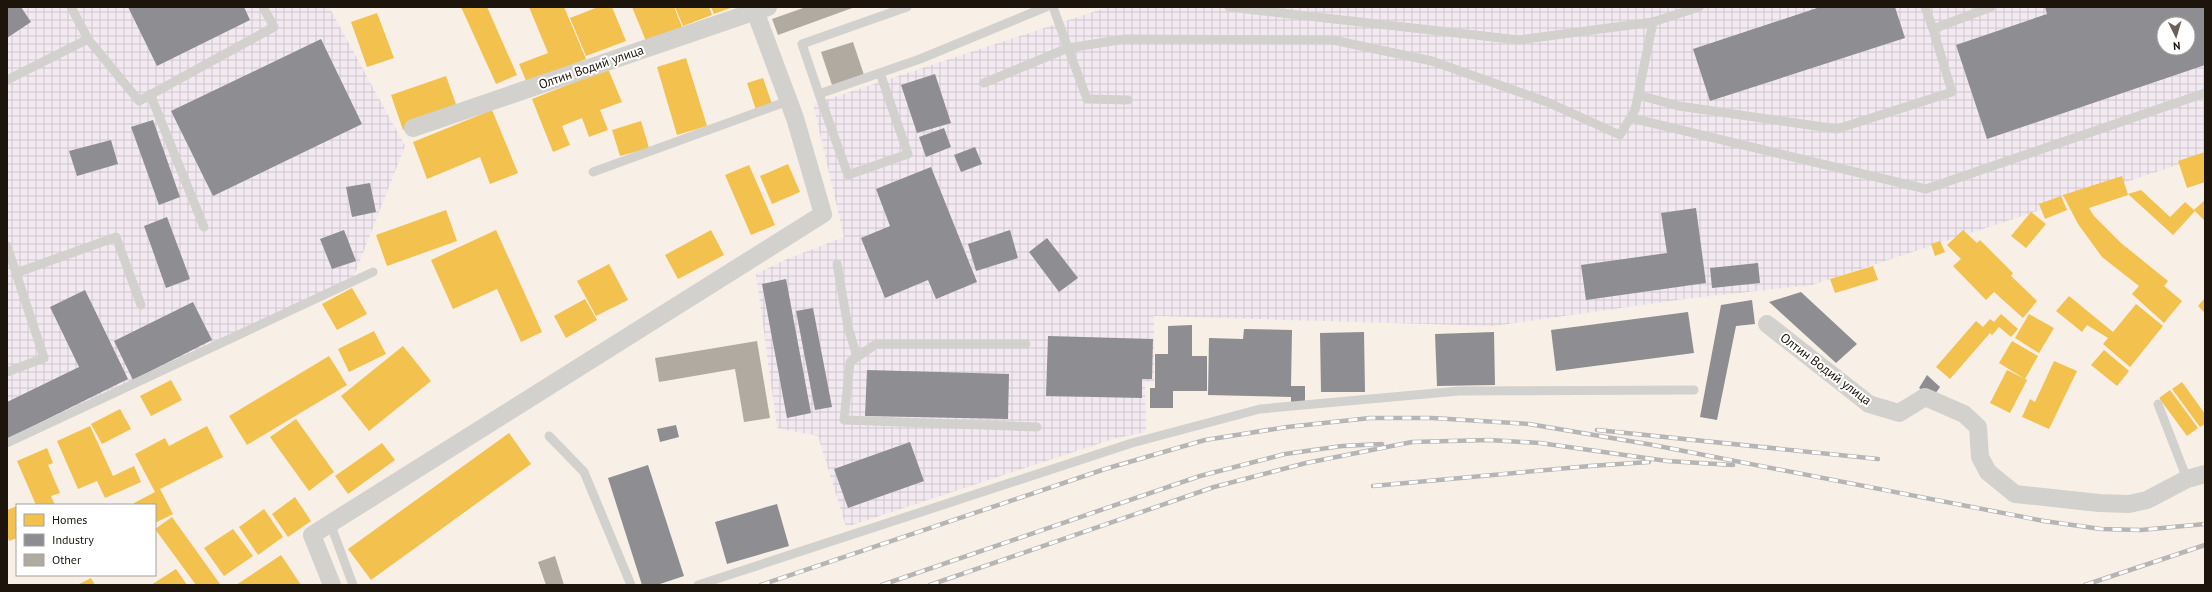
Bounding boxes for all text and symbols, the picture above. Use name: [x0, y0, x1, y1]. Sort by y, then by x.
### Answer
north arrow: [2156, 16, 2196, 56]
text: N: [2173, 39, 2181, 53]
street label: Олтин Водий улица: [536, 41, 646, 93]
street label: Олтин Водий улица: [1777, 329, 1875, 409]
legend: [16, 504, 156, 576]
text: Homes: [52, 512, 87, 527]
text: Industry: [52, 532, 94, 547]
text: Other: [52, 552, 81, 567]

